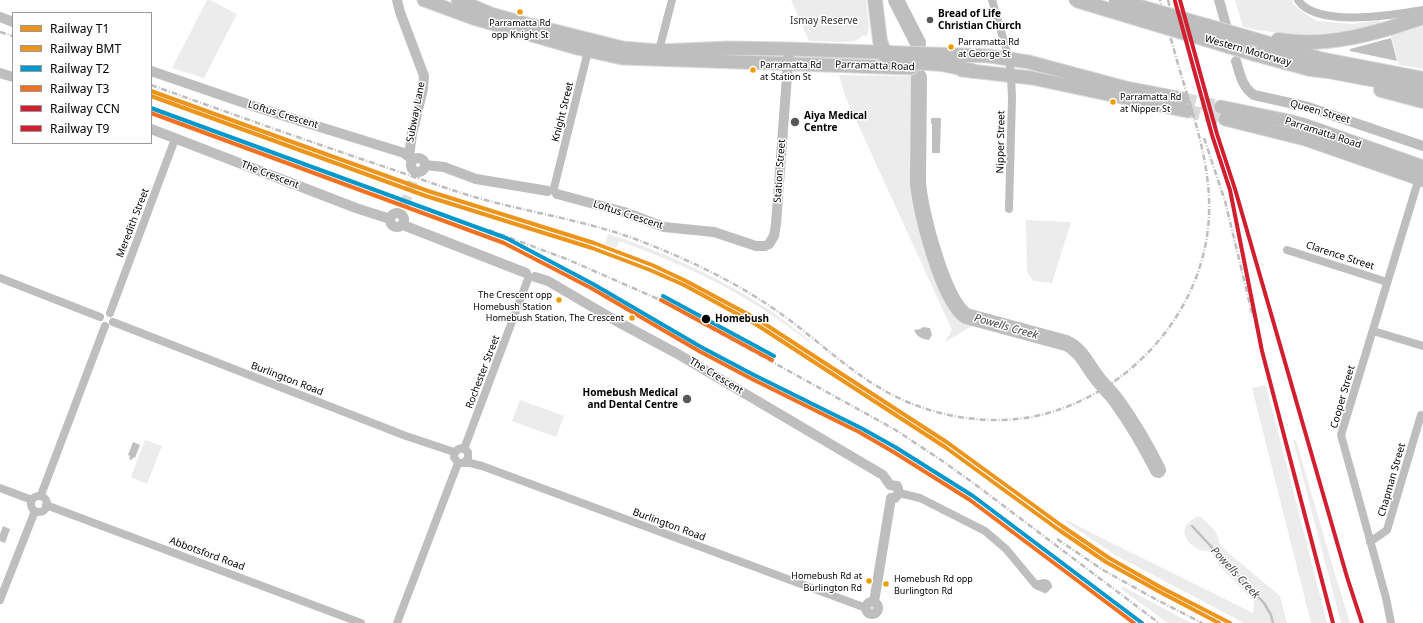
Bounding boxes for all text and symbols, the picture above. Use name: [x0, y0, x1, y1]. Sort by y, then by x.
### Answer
marker: Parramatta Rd opp Knight St: [515, 7, 525, 17]
place label: Bread of Life Christian Church: [938, 8, 1021, 32]
legend: [12, 12, 152, 144]
park label: Ismay Reserve: [790, 15, 858, 27]
marker: Bread of Life Christian Church: [925, 15, 935, 25]
place label: Parramatta Rd opp Knight St: [489, 18, 551, 39]
text: Railway T1: [50, 20, 109, 37]
street label: Western Motorway: [1203, 33, 1293, 69]
place label: Parramatta Rd at George St: [958, 37, 1019, 58]
text: Railway BMT: [50, 40, 121, 57]
marker: Parramatta Rd at George St: [946, 42, 956, 52]
street label: Parramatta Road: [835, 59, 915, 73]
text: Railway T2: [50, 60, 109, 77]
place label: Parramatta Rd at Station St: [760, 60, 821, 81]
marker: Parramatta Rd at Station St: [748, 65, 758, 75]
text: Railway T3: [50, 80, 109, 97]
street label: Subway Lane: [404, 81, 428, 143]
street label: Knight Street: [550, 81, 576, 143]
place label: Parramatta Rd at Nipper St: [1120, 92, 1181, 113]
marker: Parramatta Rd at Nipper St: [1108, 97, 1118, 107]
street label: Queen Street: [1289, 98, 1351, 126]
street label: Loftus Crescent: [246, 99, 320, 131]
text: Railway CCN: [50, 100, 120, 117]
place label: Aiya Medical Centre: [804, 110, 867, 134]
street label: Nipper Street: [994, 111, 1008, 173]
street label: Parramatta Road: [1283, 115, 1363, 151]
marker: Aiya Medical Centre: [789, 116, 801, 128]
text: Railway T9: [50, 120, 109, 137]
street label: Station Street: [772, 139, 788, 203]
street label: The Crescent: [239, 158, 301, 192]
street label: Meredith Street: [114, 187, 152, 259]
street label: Loftus Crescent: [592, 198, 664, 232]
street label: Clarence Street: [1304, 239, 1376, 273]
place label: The Crescent opp Homebush Station: [473, 290, 552, 311]
marker: The Crescent opp Homebush Station: [554, 295, 564, 305]
water label: Powells Creek: [972, 312, 1040, 342]
place label: Homebush Station, The Crescent: [486, 313, 624, 323]
marker: Homebush Station, The Crescent: [627, 313, 637, 323]
marker: Homebush: [700, 313, 712, 325]
place label: Homebush: [715, 313, 769, 325]
street label: Rochester Street: [463, 334, 503, 410]
street label: The Crescent: [687, 355, 745, 397]
street label: Burlington Road: [249, 360, 325, 398]
street label: Cooper Street: [1328, 364, 1358, 430]
place label: Homebush Medical and Dental Centre: [583, 387, 678, 410]
marker: Homebush Medical and Dental Centre: [681, 393, 693, 405]
street label: Chapman Street: [1376, 442, 1408, 518]
street label: Burlington Road: [631, 506, 707, 544]
street label: Abbotsford Road: [168, 535, 246, 573]
water label: Powells Creek: [1208, 544, 1262, 602]
place label: Homebush Rd at Burlington Rd: [791, 571, 862, 592]
place label: Homebush Rd opp Burlington Rd: [894, 574, 973, 595]
marker: Homebush Rd at Burlington Rd: [864, 576, 874, 586]
marker: Homebush Rd opp Burlington Rd: [881, 579, 891, 589]

